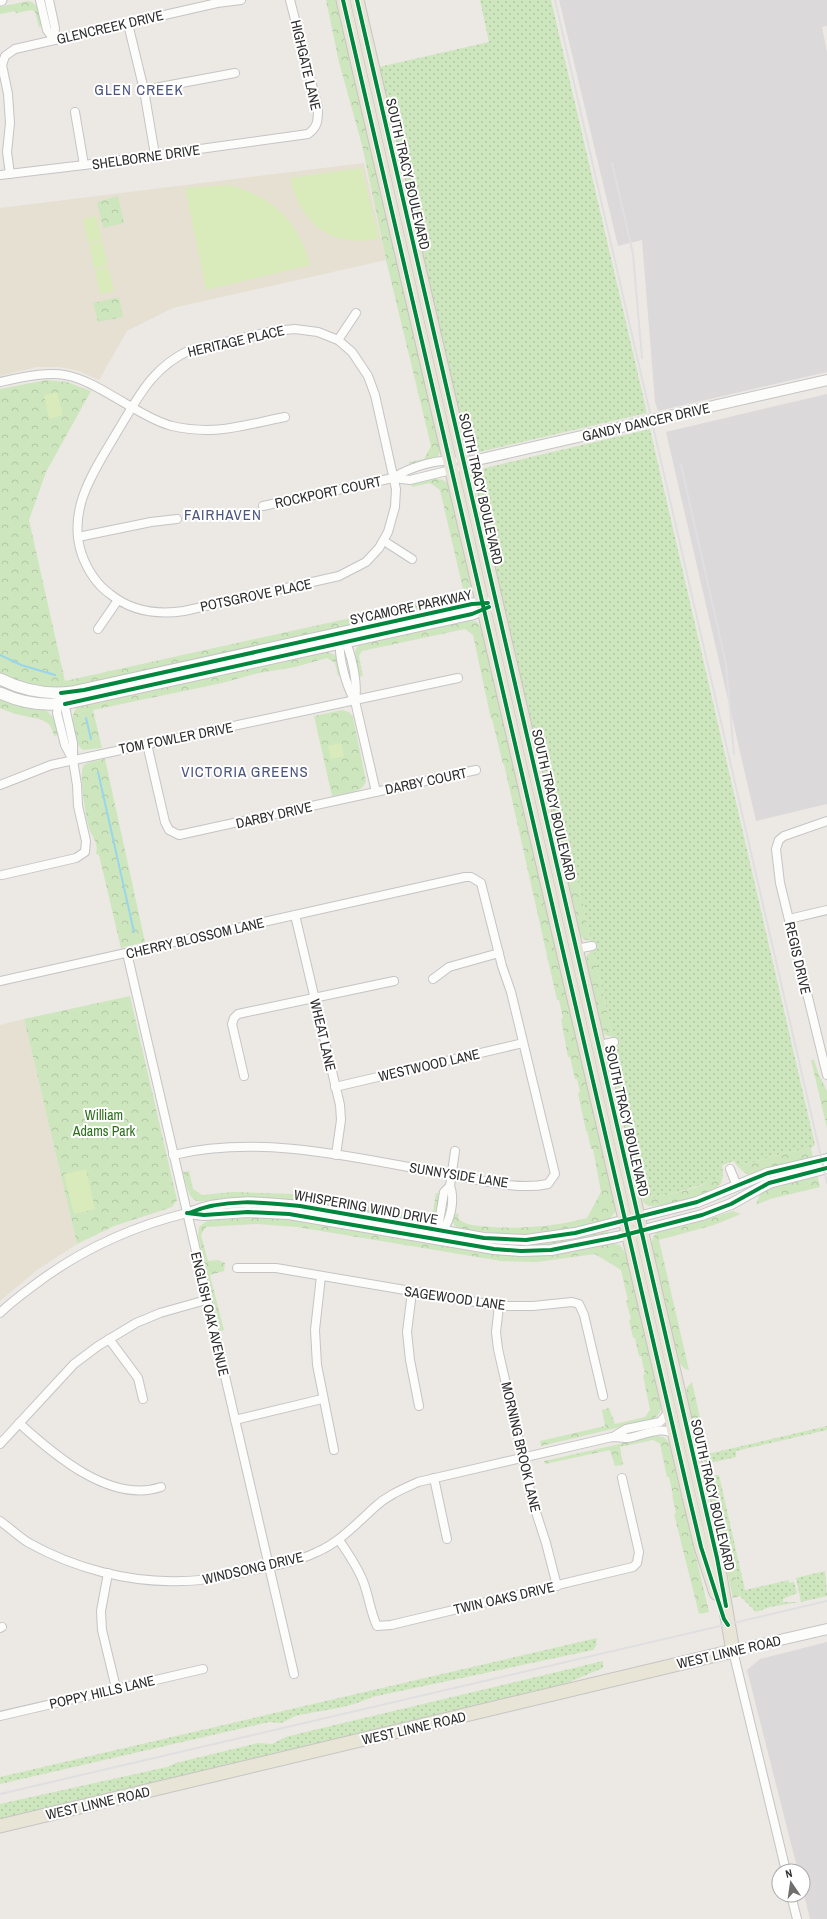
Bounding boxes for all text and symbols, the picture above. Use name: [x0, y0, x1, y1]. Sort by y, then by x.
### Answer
street label: GLENCREEK DRIVE: [55, 6, 165, 48]
street label: HIGHGATE LANE: [287, 18, 325, 112]
district label: GLEN CREEK: [94, 79, 184, 100]
street label: SOUTH TRACY BOULEVARD: [382, 96, 434, 252]
street label: SHELBORNE DRIVE: [91, 140, 201, 174]
street label: HERITAGE PLACE: [186, 321, 286, 361]
street label: GANDY DANCER DRIVE: [580, 399, 712, 445]
street label: SOUTH TRACY BOULEVARD: [455, 411, 507, 567]
street label: ROCKPORT COURT: [273, 472, 383, 512]
district label: FAIRHAVEN: [184, 504, 262, 525]
street label: POTSGROVE PLACE: [199, 574, 313, 616]
street label: SYCAMORE PARKWAY: [348, 585, 474, 629]
street label: TOM FOWLER DRIVE: [117, 718, 235, 758]
street label: SOUTH TRACY BOULEVARD: [528, 727, 580, 883]
district label: VICTORIA GREENS: [181, 761, 309, 782]
street label: DARBY COURT: [383, 764, 469, 798]
street label: DARBY DRIVE: [234, 797, 314, 833]
street label: CHERRY BLOSSOM LANE: [124, 913, 266, 963]
street label: REGIS DRIVE: [781, 920, 815, 996]
street label: WHEAT LANE: [306, 997, 340, 1073]
street label: SOUTH TRACY BOULEVARD: [601, 1043, 653, 1199]
street label: WESTWOOD LANE: [377, 1045, 481, 1085]
park label: William Adams Park: [72, 1106, 136, 1140]
street label: SUNNYSIDE LANE: [408, 1158, 510, 1192]
street label: WHISPERING WIND DRIVE: [293, 1185, 439, 1229]
street label: ENGLISH OAK AVENUE: [187, 1250, 233, 1378]
street label: SAGEWOOD LANE: [403, 1282, 507, 1314]
street label: MORNING BROOK LANE: [497, 1380, 545, 1514]
street label: SOUTH TRACY BOULEVARD: [687, 1417, 739, 1573]
street label: WINDSONG DRIVE: [201, 1548, 305, 1588]
street label: TWIN OAKS DRIVE: [452, 1578, 556, 1618]
street label: WEST LINNE ROAD: [675, 1631, 783, 1673]
street label: POPPY HILLS LANE: [48, 1671, 156, 1713]
street label: WEST LINNE ROAD: [360, 1707, 468, 1749]
street label: WEST LINNE ROAD: [44, 1782, 152, 1824]
north arrow: [771, 1863, 811, 1903]
text: N: [784, 1866, 793, 1881]

